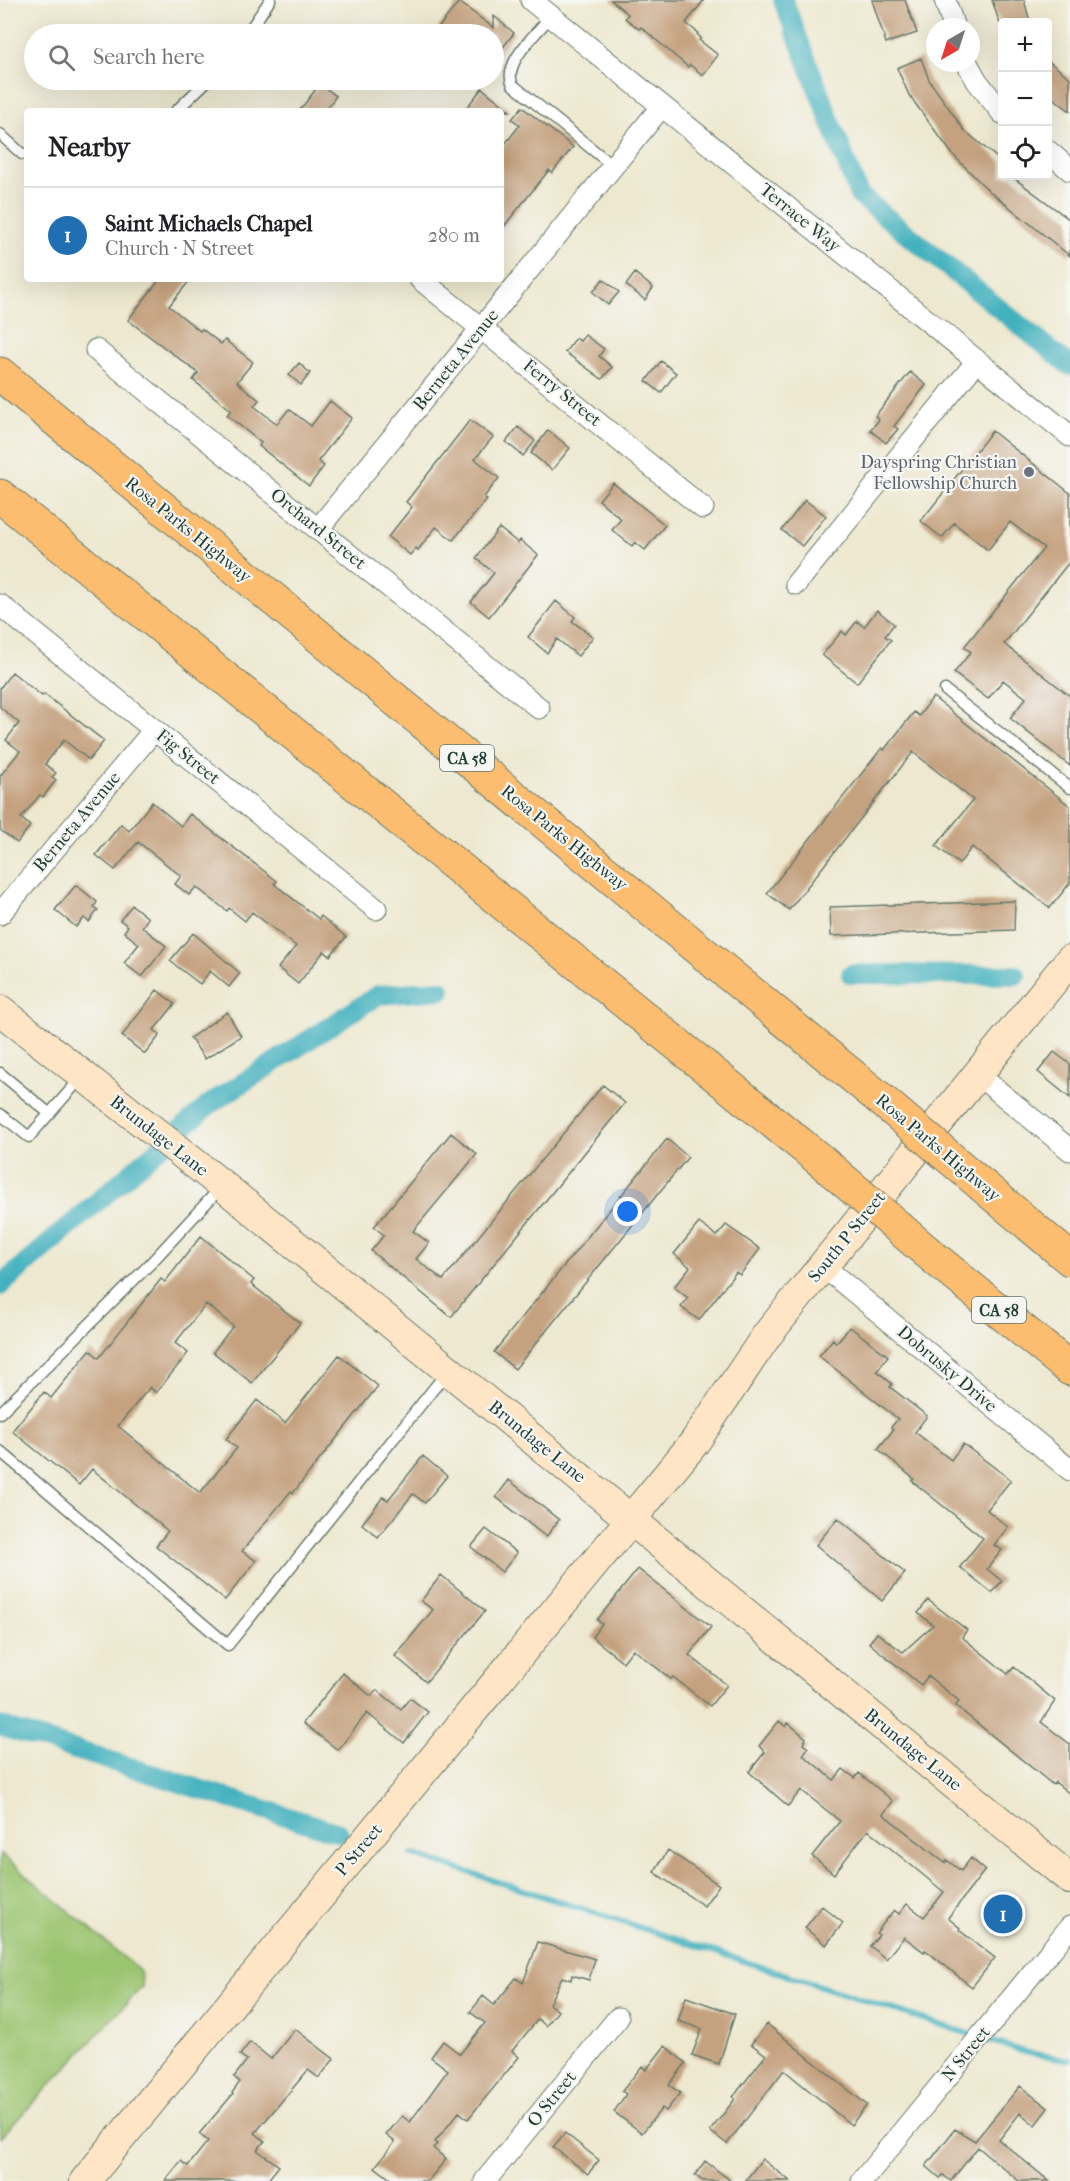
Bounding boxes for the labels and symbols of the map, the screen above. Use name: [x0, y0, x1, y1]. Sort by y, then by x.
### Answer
north arrow: [926, 18, 980, 72]
street label: Terrace Way: [755, 179, 846, 258]
street label: Berneta Avenue: [409, 305, 503, 415]
street label: Ferry Street: [519, 355, 606, 431]
place label: Dayspring Christian Fellowship Church: [860, 452, 1018, 494]
marker: Dayspring Christian Fellowship Church: [1022, 465, 1036, 479]
street label: Rosa Parks Highway: [121, 473, 257, 588]
street label: Orchard Street: [266, 484, 370, 574]
street label: Fig Street: [152, 725, 225, 789]
road number: CA 58: [440, 745, 494, 771]
street label: Berneta Avenue: [29, 768, 125, 876]
street label: Rosa Parks Highway: [497, 781, 633, 896]
street label: Rosa Parks Highway: [871, 1090, 1006, 1207]
street label: Brundage Lane: [106, 1091, 212, 1181]
street label: South P Street: [804, 1187, 890, 1287]
your location: [613, 1197, 642, 1226]
road number: CA 58: [972, 1297, 1026, 1323]
street label: Dobrusky Drive: [893, 1321, 1001, 1417]
street label: Brundage Lane: [484, 1396, 590, 1488]
street label: Brundage Lane: [860, 1704, 966, 1796]
street label: P Street: [331, 1819, 387, 1881]
pin: 1: [984, 1892, 1022, 1936]
street label: N Street: [937, 2022, 995, 2086]
street label: O Street: [523, 2066, 581, 2131]

